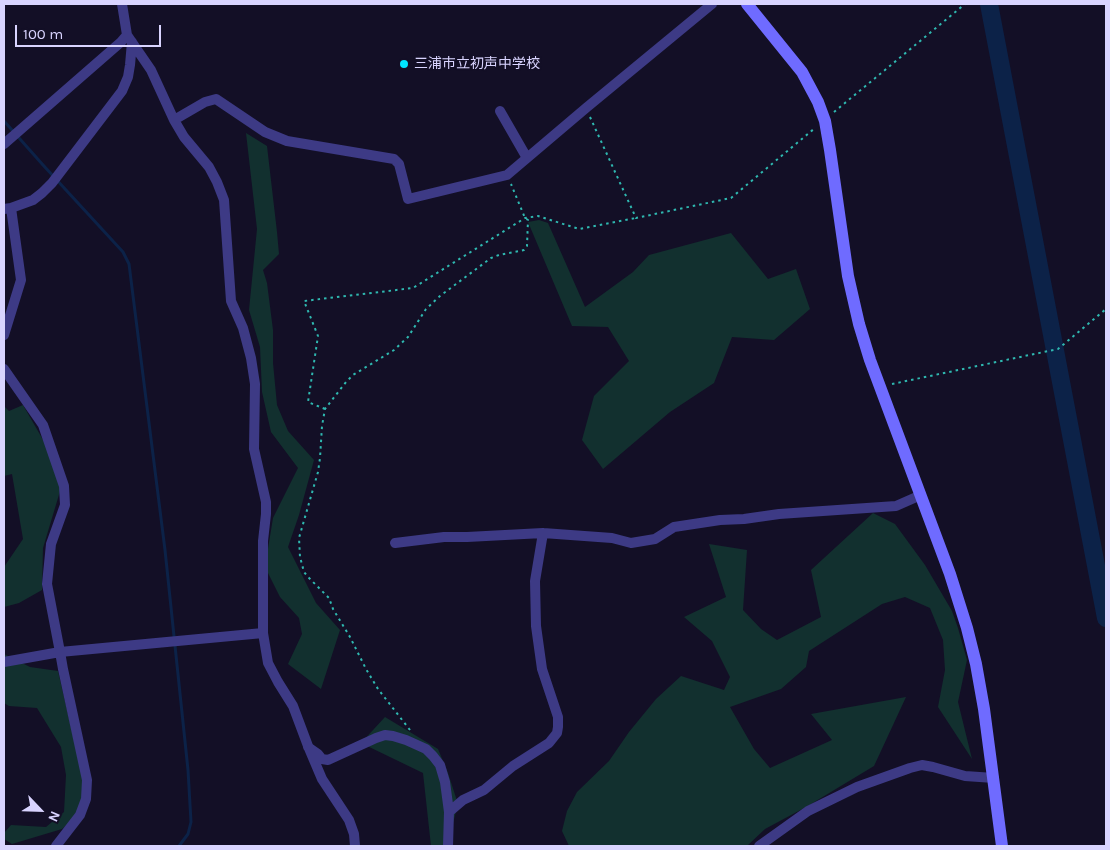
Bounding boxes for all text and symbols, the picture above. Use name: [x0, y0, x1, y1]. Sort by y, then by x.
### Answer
scale bar: [18, 15, 164, 47]
text: 100 m: [23, 25, 63, 43]
place label: 三浦市立初声中学校: [414, 56, 540, 72]
marker: 三浦市立初声中学校: [398, 58, 410, 70]
north arrow: [15, 785, 65, 835]
text: N: [44, 808, 64, 824]

